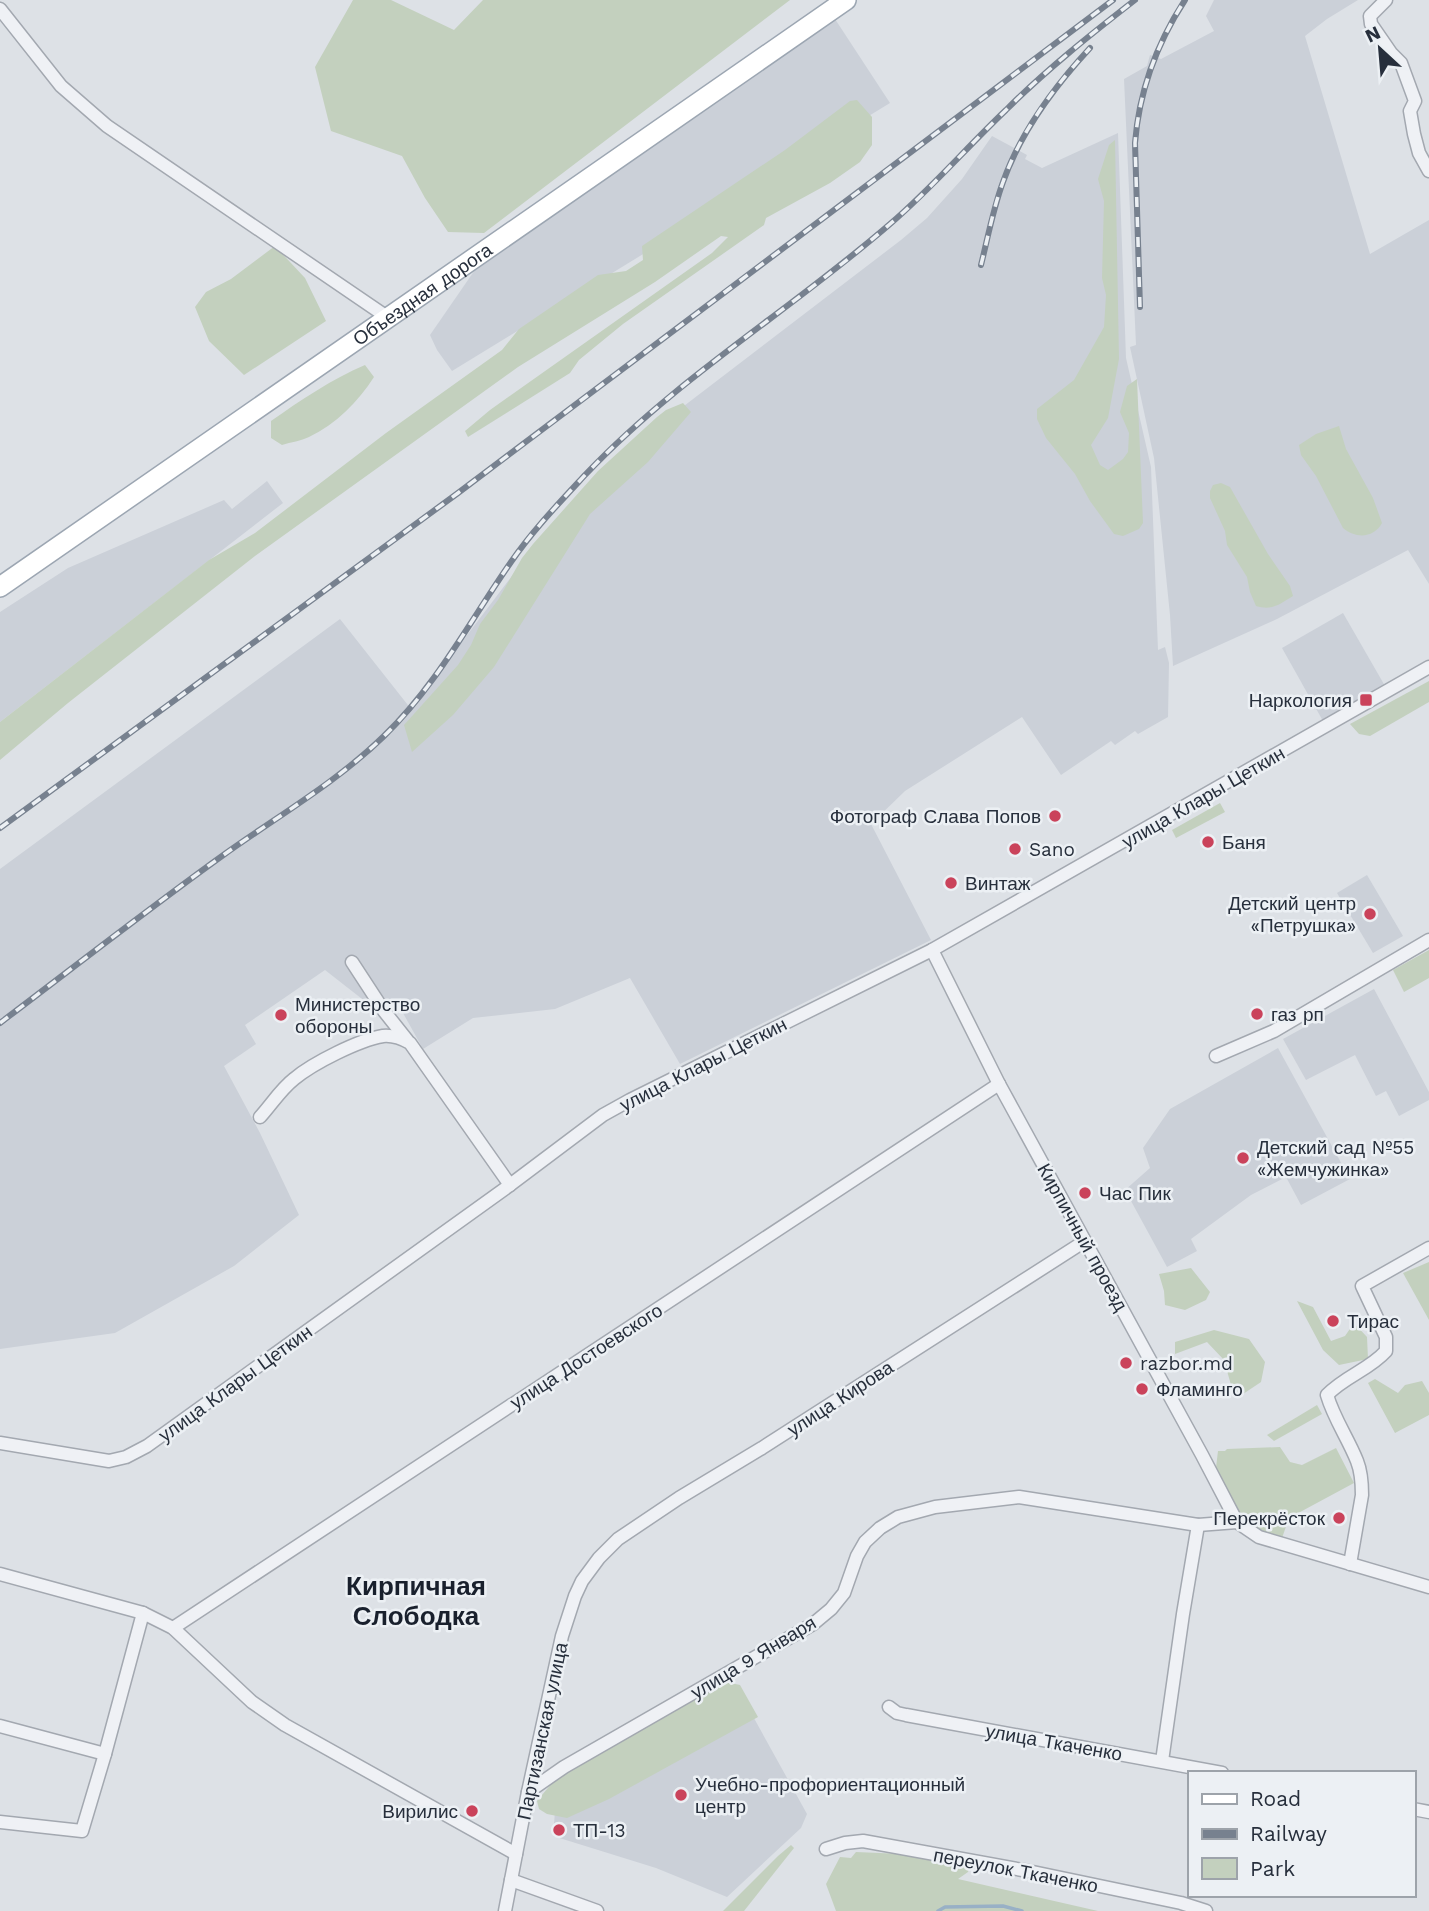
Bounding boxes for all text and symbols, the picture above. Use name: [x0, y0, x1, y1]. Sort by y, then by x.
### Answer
north arrow: [1345, 14, 1415, 84]
text: N: [1361, 21, 1384, 48]
street label: Объездная дорога: [349, 238, 497, 351]
place label: Наркология: [1249, 689, 1352, 712]
marker: Наркология: [1358, 692, 1374, 708]
street label: улица Клары Цеткин: [1118, 741, 1289, 853]
place label: Фотограф Слава Попов: [830, 805, 1041, 828]
marker: Фотограф Слава Попов: [1047, 808, 1063, 824]
place label: Баня: [1222, 831, 1266, 854]
marker: Баня: [1200, 834, 1216, 850]
place label: Sano: [1029, 838, 1075, 861]
marker: Sano: [1007, 841, 1023, 857]
place label: Винтаж: [965, 872, 1031, 895]
marker: Винтаж: [943, 875, 959, 891]
place label: Детский центр «Петрушка»: [1228, 892, 1356, 937]
marker: Детский центр «Петрушка»: [1362, 906, 1378, 922]
place label: Министерство обороны: [295, 993, 420, 1038]
place label: газ рп: [1271, 1003, 1324, 1026]
marker: газ рп: [1249, 1006, 1265, 1022]
marker: Министерство обороны: [273, 1007, 289, 1023]
street label: улица Клары Цеткин: [616, 1012, 791, 1117]
place label: Детский сад №55 «Жемчужинка»: [1257, 1136, 1414, 1181]
marker: Детский сад №55 «Жемчужинка»: [1235, 1150, 1251, 1166]
street label: Кирпичный проезд: [1032, 1159, 1133, 1315]
place label: Час Пик: [1099, 1182, 1171, 1205]
marker: Час Пик: [1077, 1185, 1093, 1201]
street label: улица Достоевского: [506, 1299, 667, 1414]
place label: Тирас: [1347, 1310, 1399, 1333]
marker: Тирас: [1325, 1313, 1341, 1329]
street label: улица Клары Цеткин: [154, 1320, 317, 1447]
place label: razbor.md: [1140, 1352, 1233, 1375]
street label: улица Кирова: [783, 1355, 898, 1441]
marker: razbor.md: [1118, 1355, 1134, 1371]
place label: Фламинго: [1156, 1378, 1243, 1401]
marker: Фламинго: [1134, 1381, 1150, 1397]
place label: Перекрёсток: [1213, 1507, 1326, 1530]
marker: Перекрёсток: [1331, 1510, 1347, 1526]
district label: Кирпичная Слободка: [346, 1571, 486, 1631]
street label: улица 9 Января: [686, 1611, 820, 1704]
street label: Партизанская улица: [512, 1640, 573, 1822]
street label: улица Ткаченко: [984, 1719, 1124, 1766]
legend: [1188, 1771, 1415, 1897]
place label: Учебно-профориентационный центр: [695, 1773, 965, 1818]
text: Road: [1250, 1786, 1301, 1811]
marker: Учебно-профориентационный центр: [673, 1787, 689, 1803]
place label: Вирилис: [382, 1800, 458, 1823]
marker: Вирилис: [464, 1803, 480, 1819]
place label: ТП-13: [573, 1819, 626, 1842]
text: Railway: [1250, 1821, 1327, 1846]
marker: ТП-13: [551, 1822, 567, 1838]
street label: переулок Ткаченко: [932, 1843, 1100, 1898]
text: Park: [1250, 1856, 1295, 1881]

